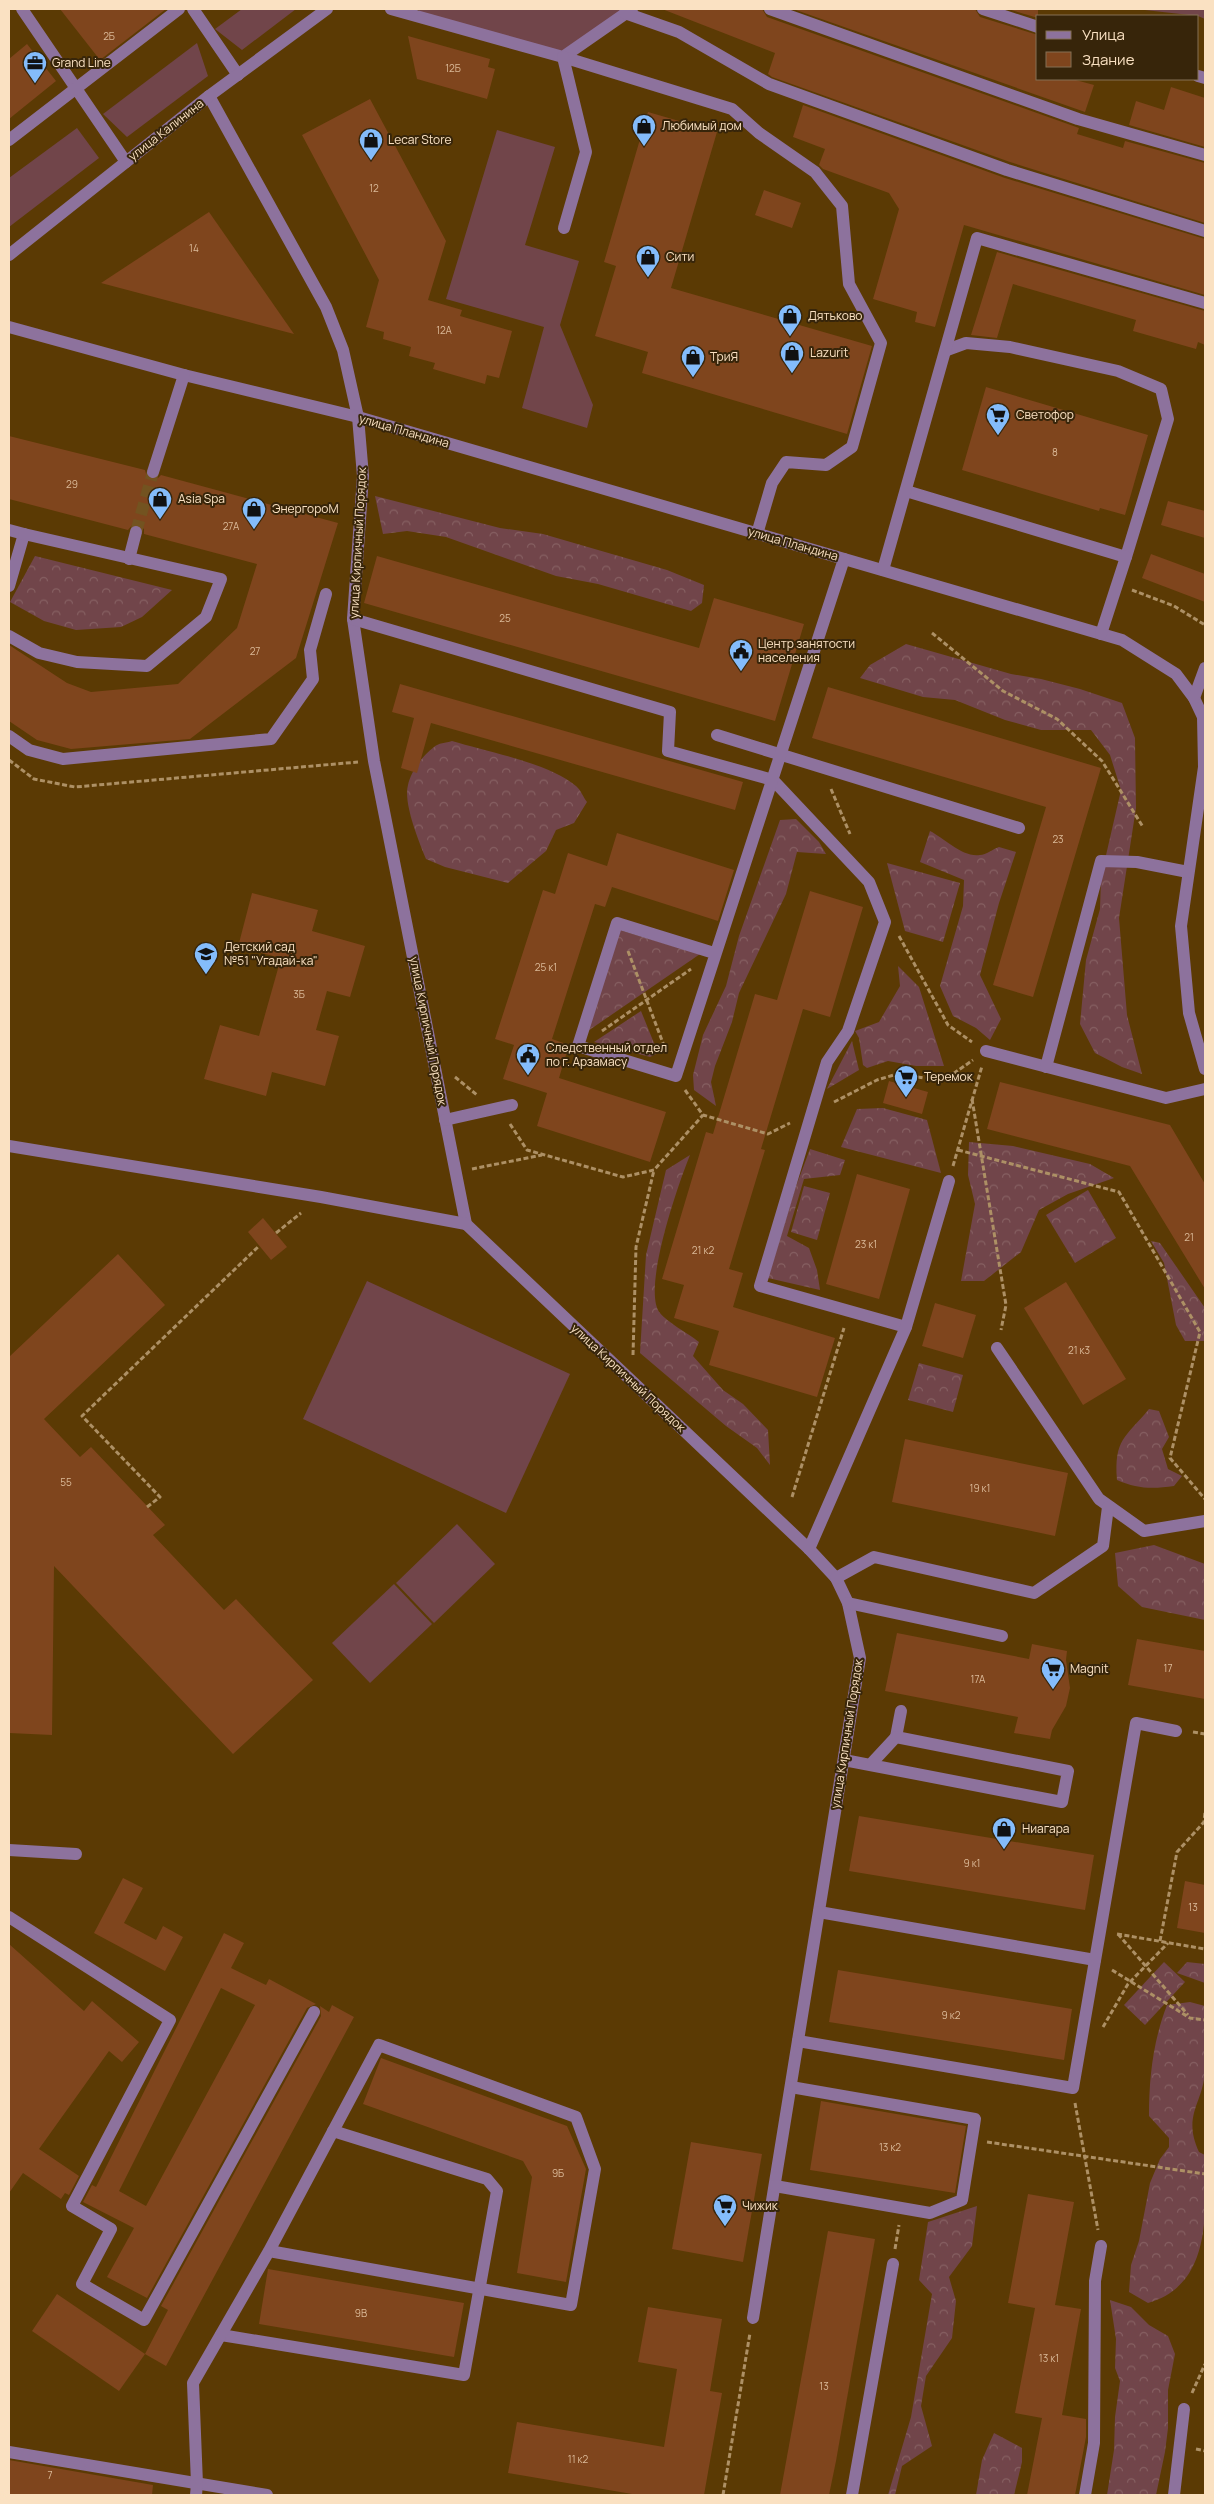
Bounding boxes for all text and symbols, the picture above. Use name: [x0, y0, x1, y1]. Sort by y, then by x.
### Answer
legend: [1036, 15, 1199, 80]
text: Улица: [1082, 24, 1125, 45]
house number: 2Б: [103, 29, 115, 43]
text: Здание: [1082, 49, 1135, 70]
office icon: Grand Line: [22, 50, 48, 84]
place label: Grand Line: [52, 54, 111, 71]
house number: 12Б: [445, 61, 461, 75]
street label: улица Калинина: [124, 95, 207, 164]
shop icon: Любимый дом: [631, 113, 657, 147]
place label: Любимый дом: [662, 117, 742, 134]
shop icon: Lecar Store: [358, 127, 384, 161]
place label: Lecar Store: [388, 131, 451, 148]
house number: 12: [369, 181, 379, 195]
house number: 14: [189, 241, 199, 255]
shop icon: Сити: [635, 244, 661, 278]
place label: Сити: [666, 248, 694, 265]
shop icon: Дятьково: [777, 303, 803, 337]
place label: Дятьково: [808, 307, 862, 324]
house number: 12А: [436, 323, 453, 337]
shop icon: Lazurit: [779, 340, 805, 374]
shop icon: ТриЯ: [680, 344, 706, 378]
place label: Lazurit: [810, 344, 848, 361]
place label: ТриЯ: [710, 348, 738, 365]
supermarket icon: Светофор: [985, 402, 1011, 436]
place label: Светофор: [1016, 406, 1074, 423]
street label: улица Пландина: [357, 410, 451, 452]
house number: 8: [1052, 445, 1058, 459]
street label: улица Кирпичный Порядок: [345, 466, 370, 619]
house number: 29: [66, 477, 78, 491]
shop icon: Asia Spa: [147, 486, 173, 520]
place label: Asia Spa: [178, 490, 225, 507]
shop icon: ЭнергороМ: [241, 496, 267, 530]
place label: ЭнергороМ: [272, 500, 339, 517]
house number: 27А: [223, 519, 240, 533]
street label: улица Пландина: [746, 523, 840, 565]
house number: 25: [499, 611, 511, 625]
place label: Центр занятости населения: [758, 635, 855, 666]
public building icon: Центр занятости населения: [728, 638, 754, 672]
house number: 27: [250, 644, 260, 658]
house number: 23: [1052, 832, 1064, 846]
place label: Детский сад №51 "Угадай-ка": [224, 938, 318, 969]
school or university icon: Детский сад №51 "Угадай-ка": [193, 941, 219, 975]
street label: улица Кирпичный Порядок: [406, 955, 451, 1108]
house number: 25 к1: [535, 960, 557, 974]
house number: 3Б: [293, 987, 305, 1001]
place label: Следственный отдел по г. Арзамасу: [546, 1039, 667, 1070]
public building icon: Следственный отдел по г. Арзамасу: [515, 1042, 541, 1076]
supermarket icon: Теремок: [893, 1064, 919, 1098]
place label: Теремок: [924, 1068, 974, 1085]
house number: 21: [1184, 1230, 1194, 1244]
house number: 23 к1: [855, 1237, 877, 1251]
house number: 21 к2: [692, 1243, 714, 1257]
street label: улица Кирпичный Порядок: [567, 1320, 690, 1436]
house number: 21 к3: [1068, 1343, 1090, 1357]
house number: 55: [60, 1475, 72, 1489]
house number: 19 к1: [970, 1481, 990, 1495]
supermarket icon: Magnit: [1040, 1656, 1066, 1690]
street label: улица Кирпичный Порядок: [826, 1657, 867, 1810]
place label: Magnit: [1070, 1660, 1109, 1677]
house number: 17: [1164, 1661, 1172, 1675]
house number: 17А: [971, 1672, 986, 1686]
shop icon: Ниагара: [991, 1816, 1017, 1850]
place label: Ниагара: [1022, 1820, 1069, 1837]
house number: 9 к1: [963, 1856, 981, 1870]
house number: 13: [1188, 1900, 1198, 1914]
house number: 9 к2: [942, 2008, 961, 2022]
house number: 13 к2: [879, 2140, 901, 2154]
house number: 9Б: [552, 2166, 564, 2180]
supermarket icon: Чижик: [712, 2193, 738, 2227]
place label: Чижик: [742, 2197, 779, 2214]
house number: 9В: [355, 2306, 367, 2320]
house number: 13 к1: [1039, 2351, 1059, 2365]
house number: 13: [819, 2379, 829, 2393]
house number: 11 к2: [568, 2452, 589, 2466]
house number: 7: [47, 2468, 53, 2482]

